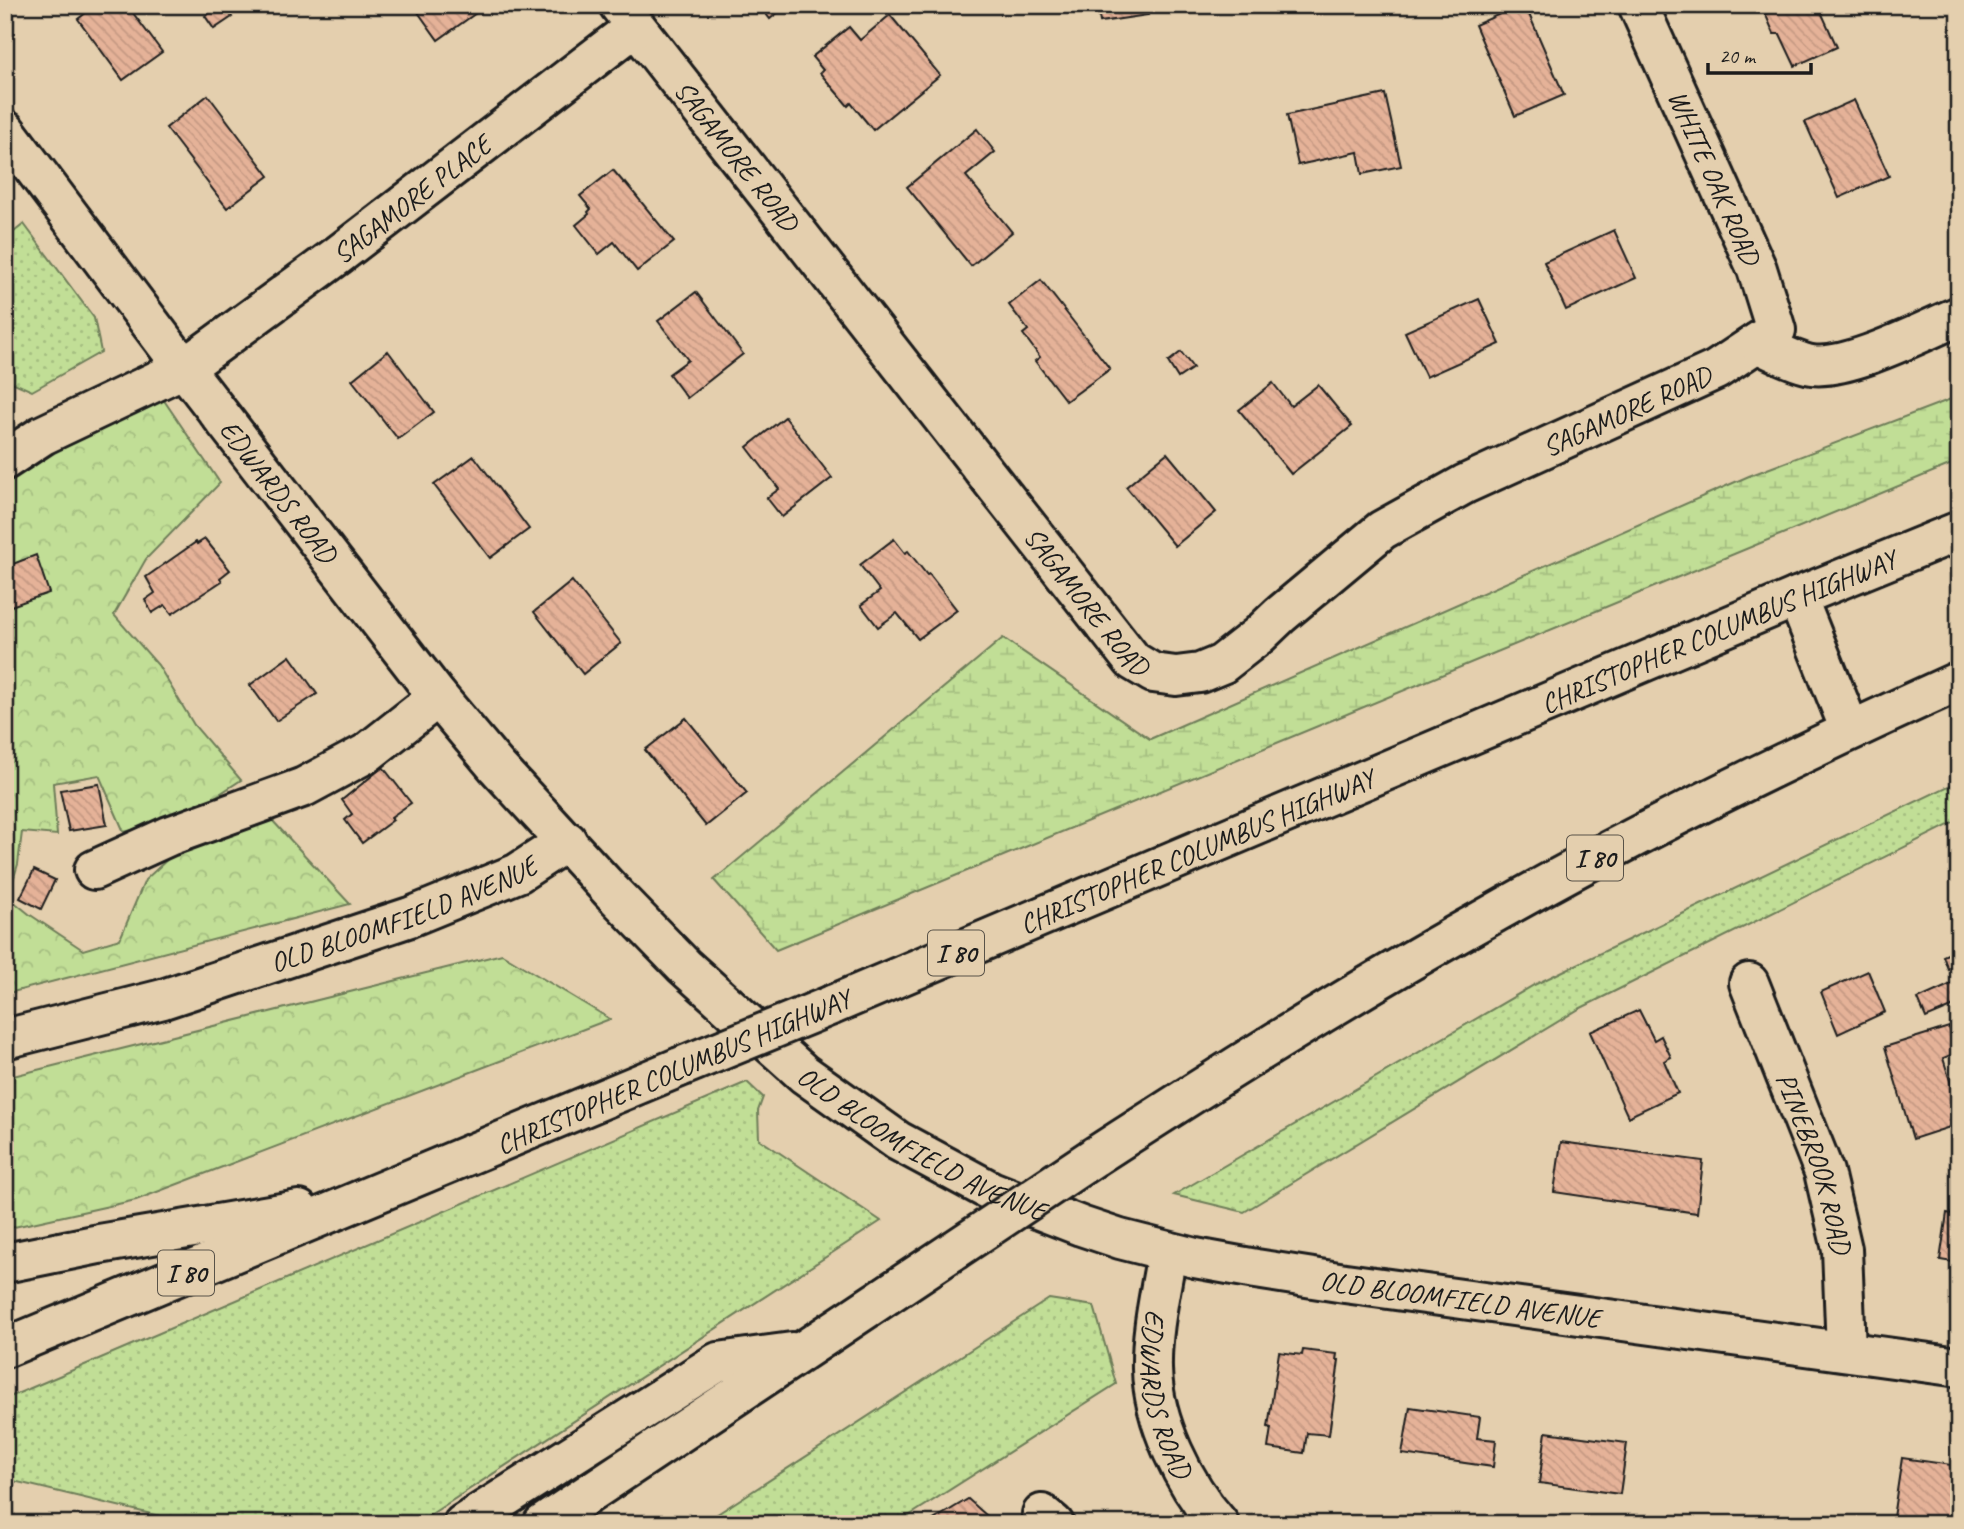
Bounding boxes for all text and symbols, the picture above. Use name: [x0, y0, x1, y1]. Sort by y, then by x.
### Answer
scale bar: [1708, 32, 1812, 76]
text: 20 m: [1719, 43, 1757, 69]
street label: SAGAMORE ROAD: [667, 73, 808, 240]
street label: WHITE OAK ROAD: [1660, 85, 1770, 272]
street label: SAGAMORE PLACE: [325, 125, 501, 271]
street label: SAGAMORE ROAD: [1537, 356, 1719, 465]
street label: EDWARDS ROAD: [212, 413, 346, 572]
street label: SAGAMORE ROAD: [1016, 520, 1157, 686]
street label: CHRISTOPHER COLUMBUS HIGHWAY: [1536, 540, 1905, 721]
street label: CHRISTOPHER COLUMBUS HIGHWAY: [1014, 759, 1383, 942]
road number: I 80: [1567, 836, 1623, 880]
street label: OLD BLOOMFIELD AVENUE: [266, 846, 547, 980]
road number: I 80: [928, 930, 984, 976]
street label: CHRISTOPHER COLUMBUS HIGHWAY: [491, 979, 859, 1162]
street label: OLD BLOOMFIELD AVENUE: [791, 1058, 1054, 1230]
street label: PINEBROOK ROAD: [1768, 1068, 1860, 1260]
road number: I 80: [158, 1250, 214, 1296]
street label: OLD BLOOMFIELD AVENUE: [1318, 1262, 1606, 1336]
street label: EDWARDS ROAD: [1134, 1308, 1201, 1486]

